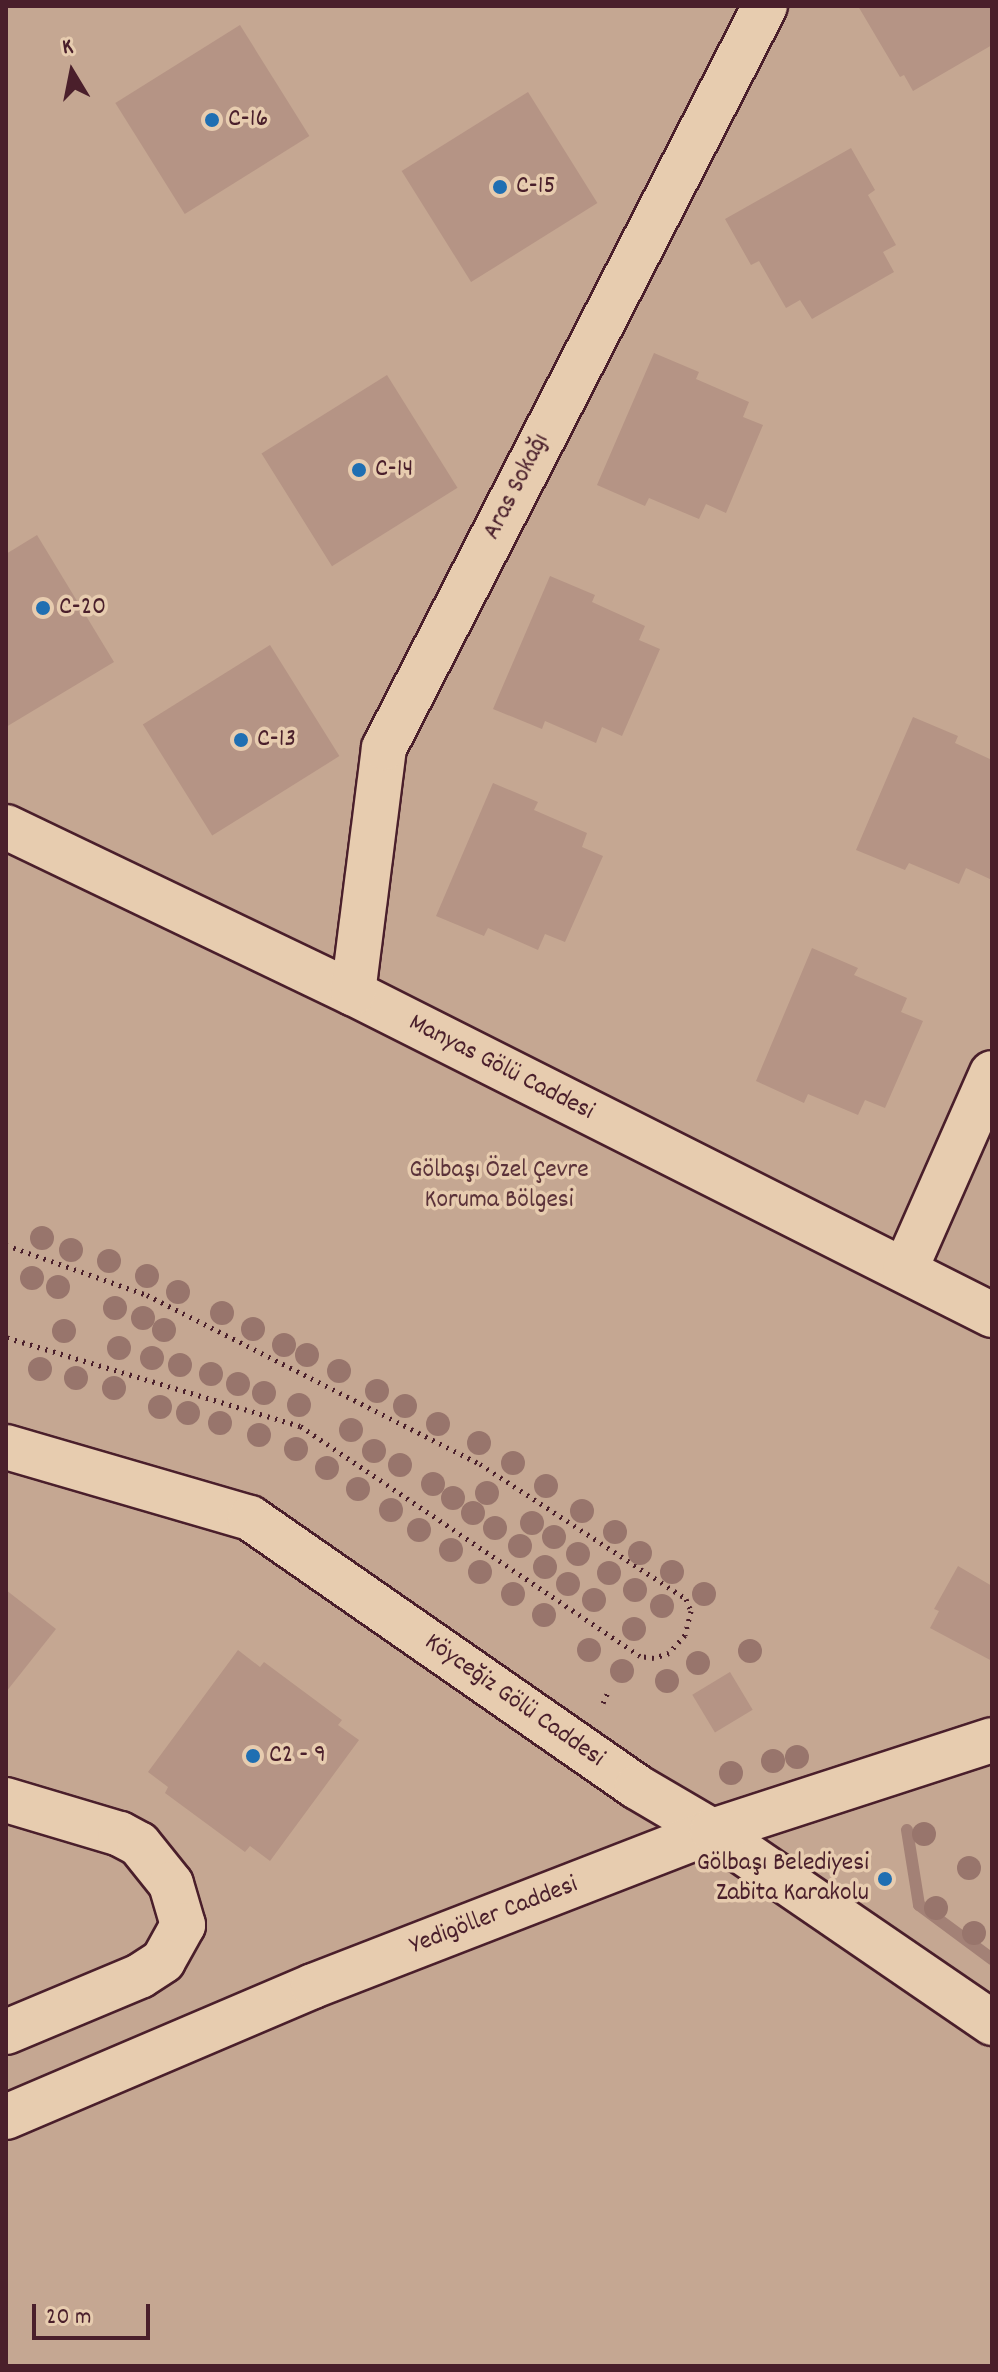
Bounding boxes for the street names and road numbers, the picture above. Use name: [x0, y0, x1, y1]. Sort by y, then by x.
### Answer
street label: Aras Sokağı: [477, 429, 557, 545]
street label: Manyas Gölü Caddesi: [403, 1008, 599, 1128]
street label: Köyceğiz Gölü Caddesi: [418, 1627, 610, 1775]
street label: Yedigöller Caddesi: [406, 1870, 582, 1962]

